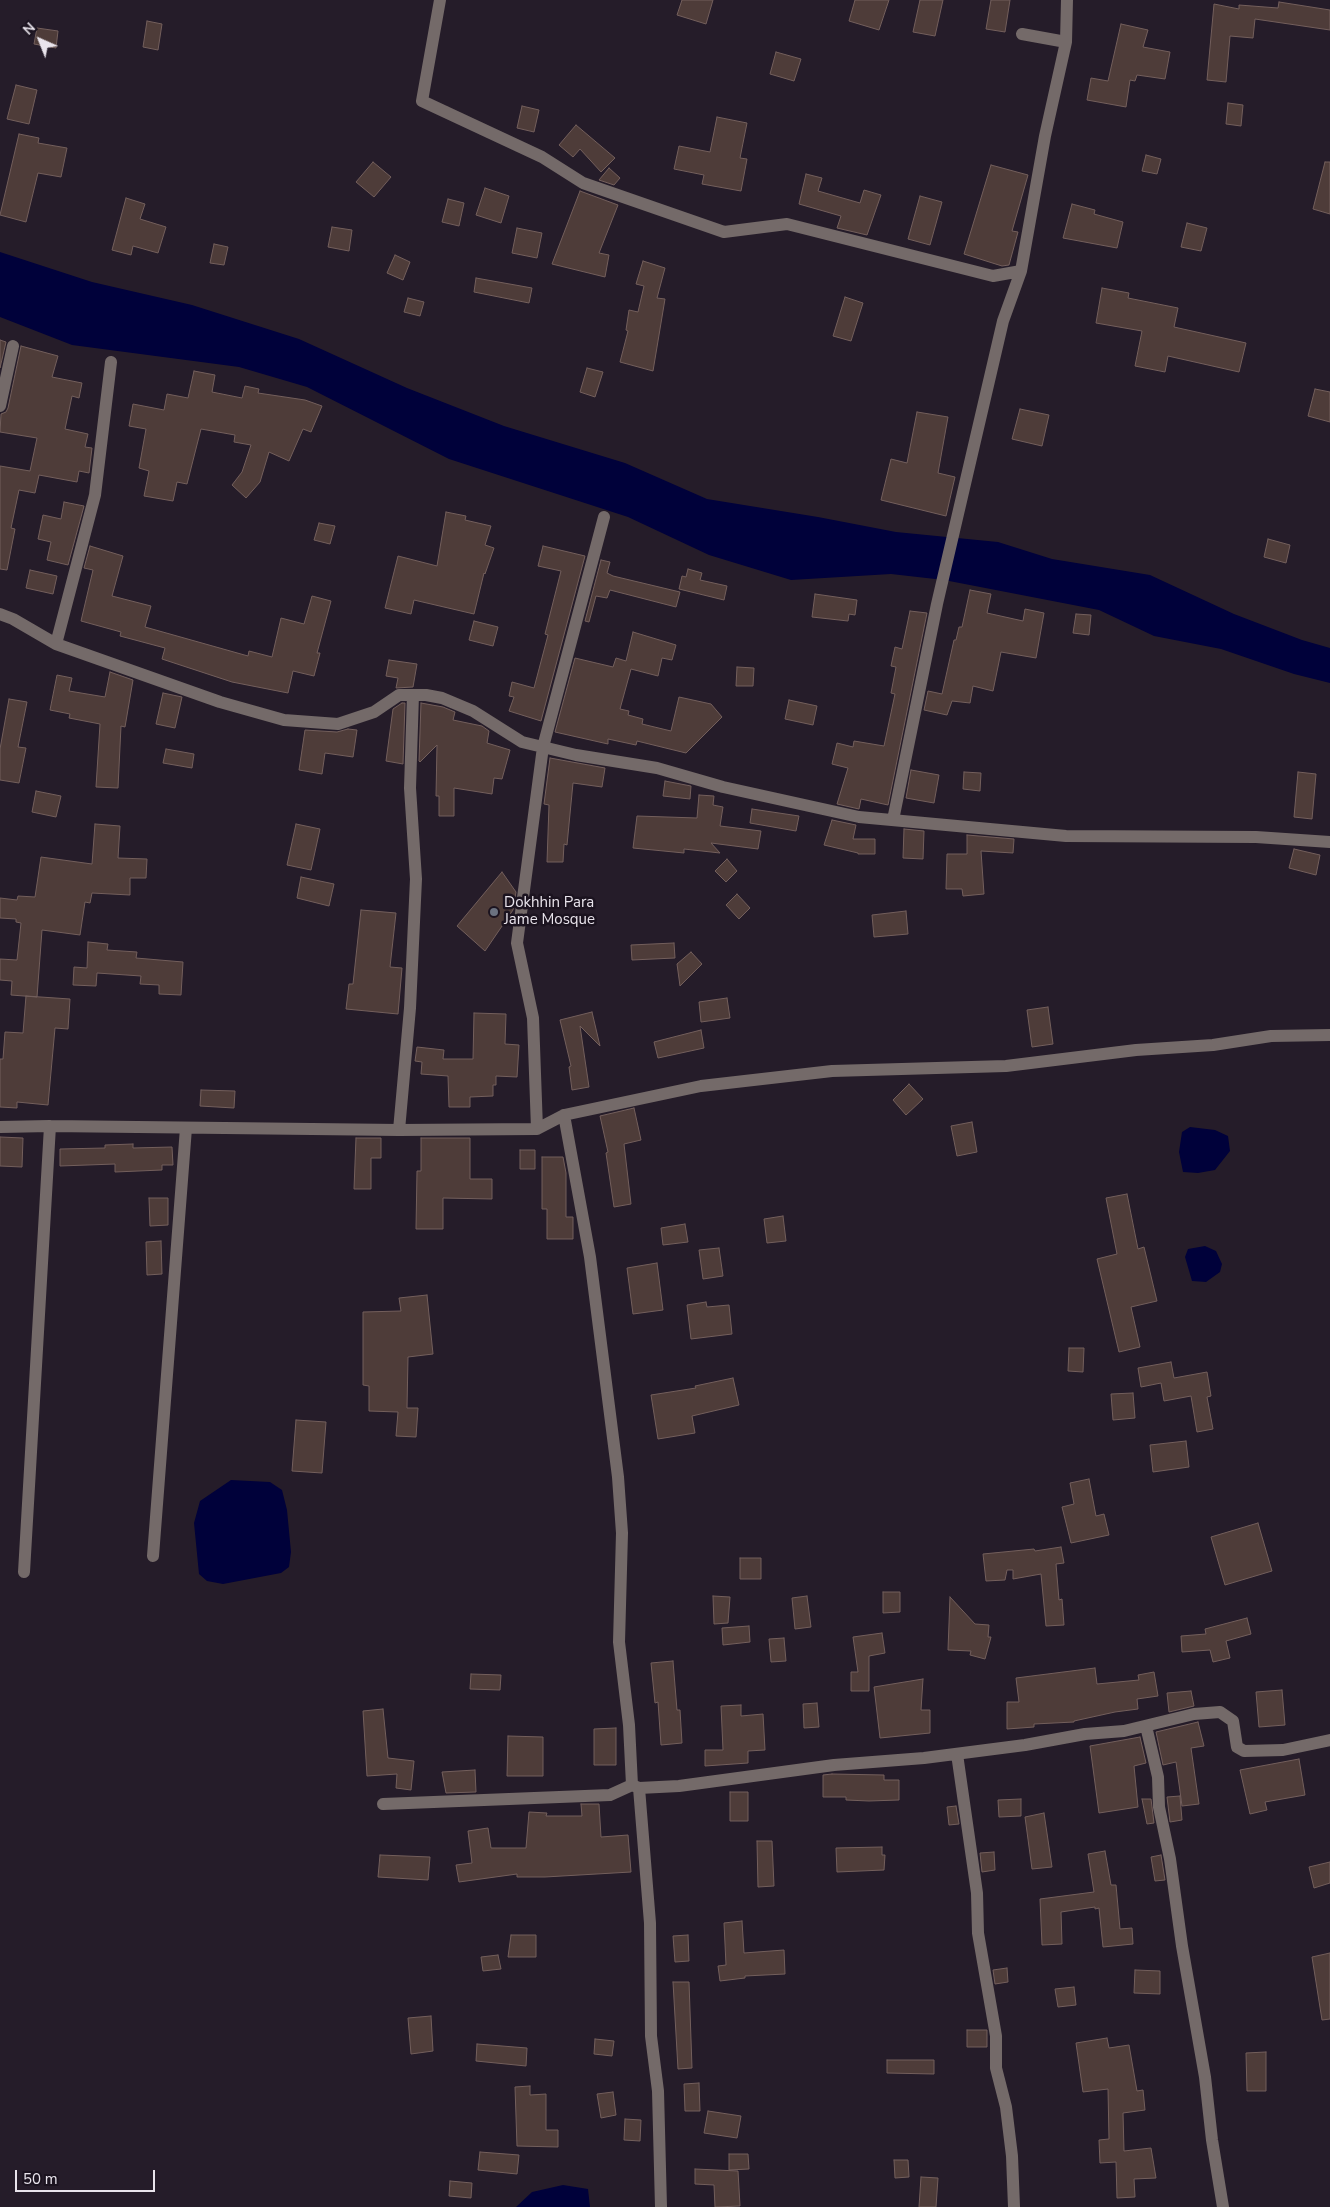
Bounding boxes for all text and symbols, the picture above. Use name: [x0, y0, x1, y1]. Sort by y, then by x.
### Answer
north arrow: [15, 15, 65, 65]
text: N: [19, 18, 40, 39]
place label: Dokhhin Para Jame Mosque: [504, 894, 595, 929]
marker: Dokhhin Para Jame Mosque: [488, 906, 500, 918]
scale bar: [18, 2160, 158, 2192]
text: 50 m: [23, 2169, 58, 2189]

